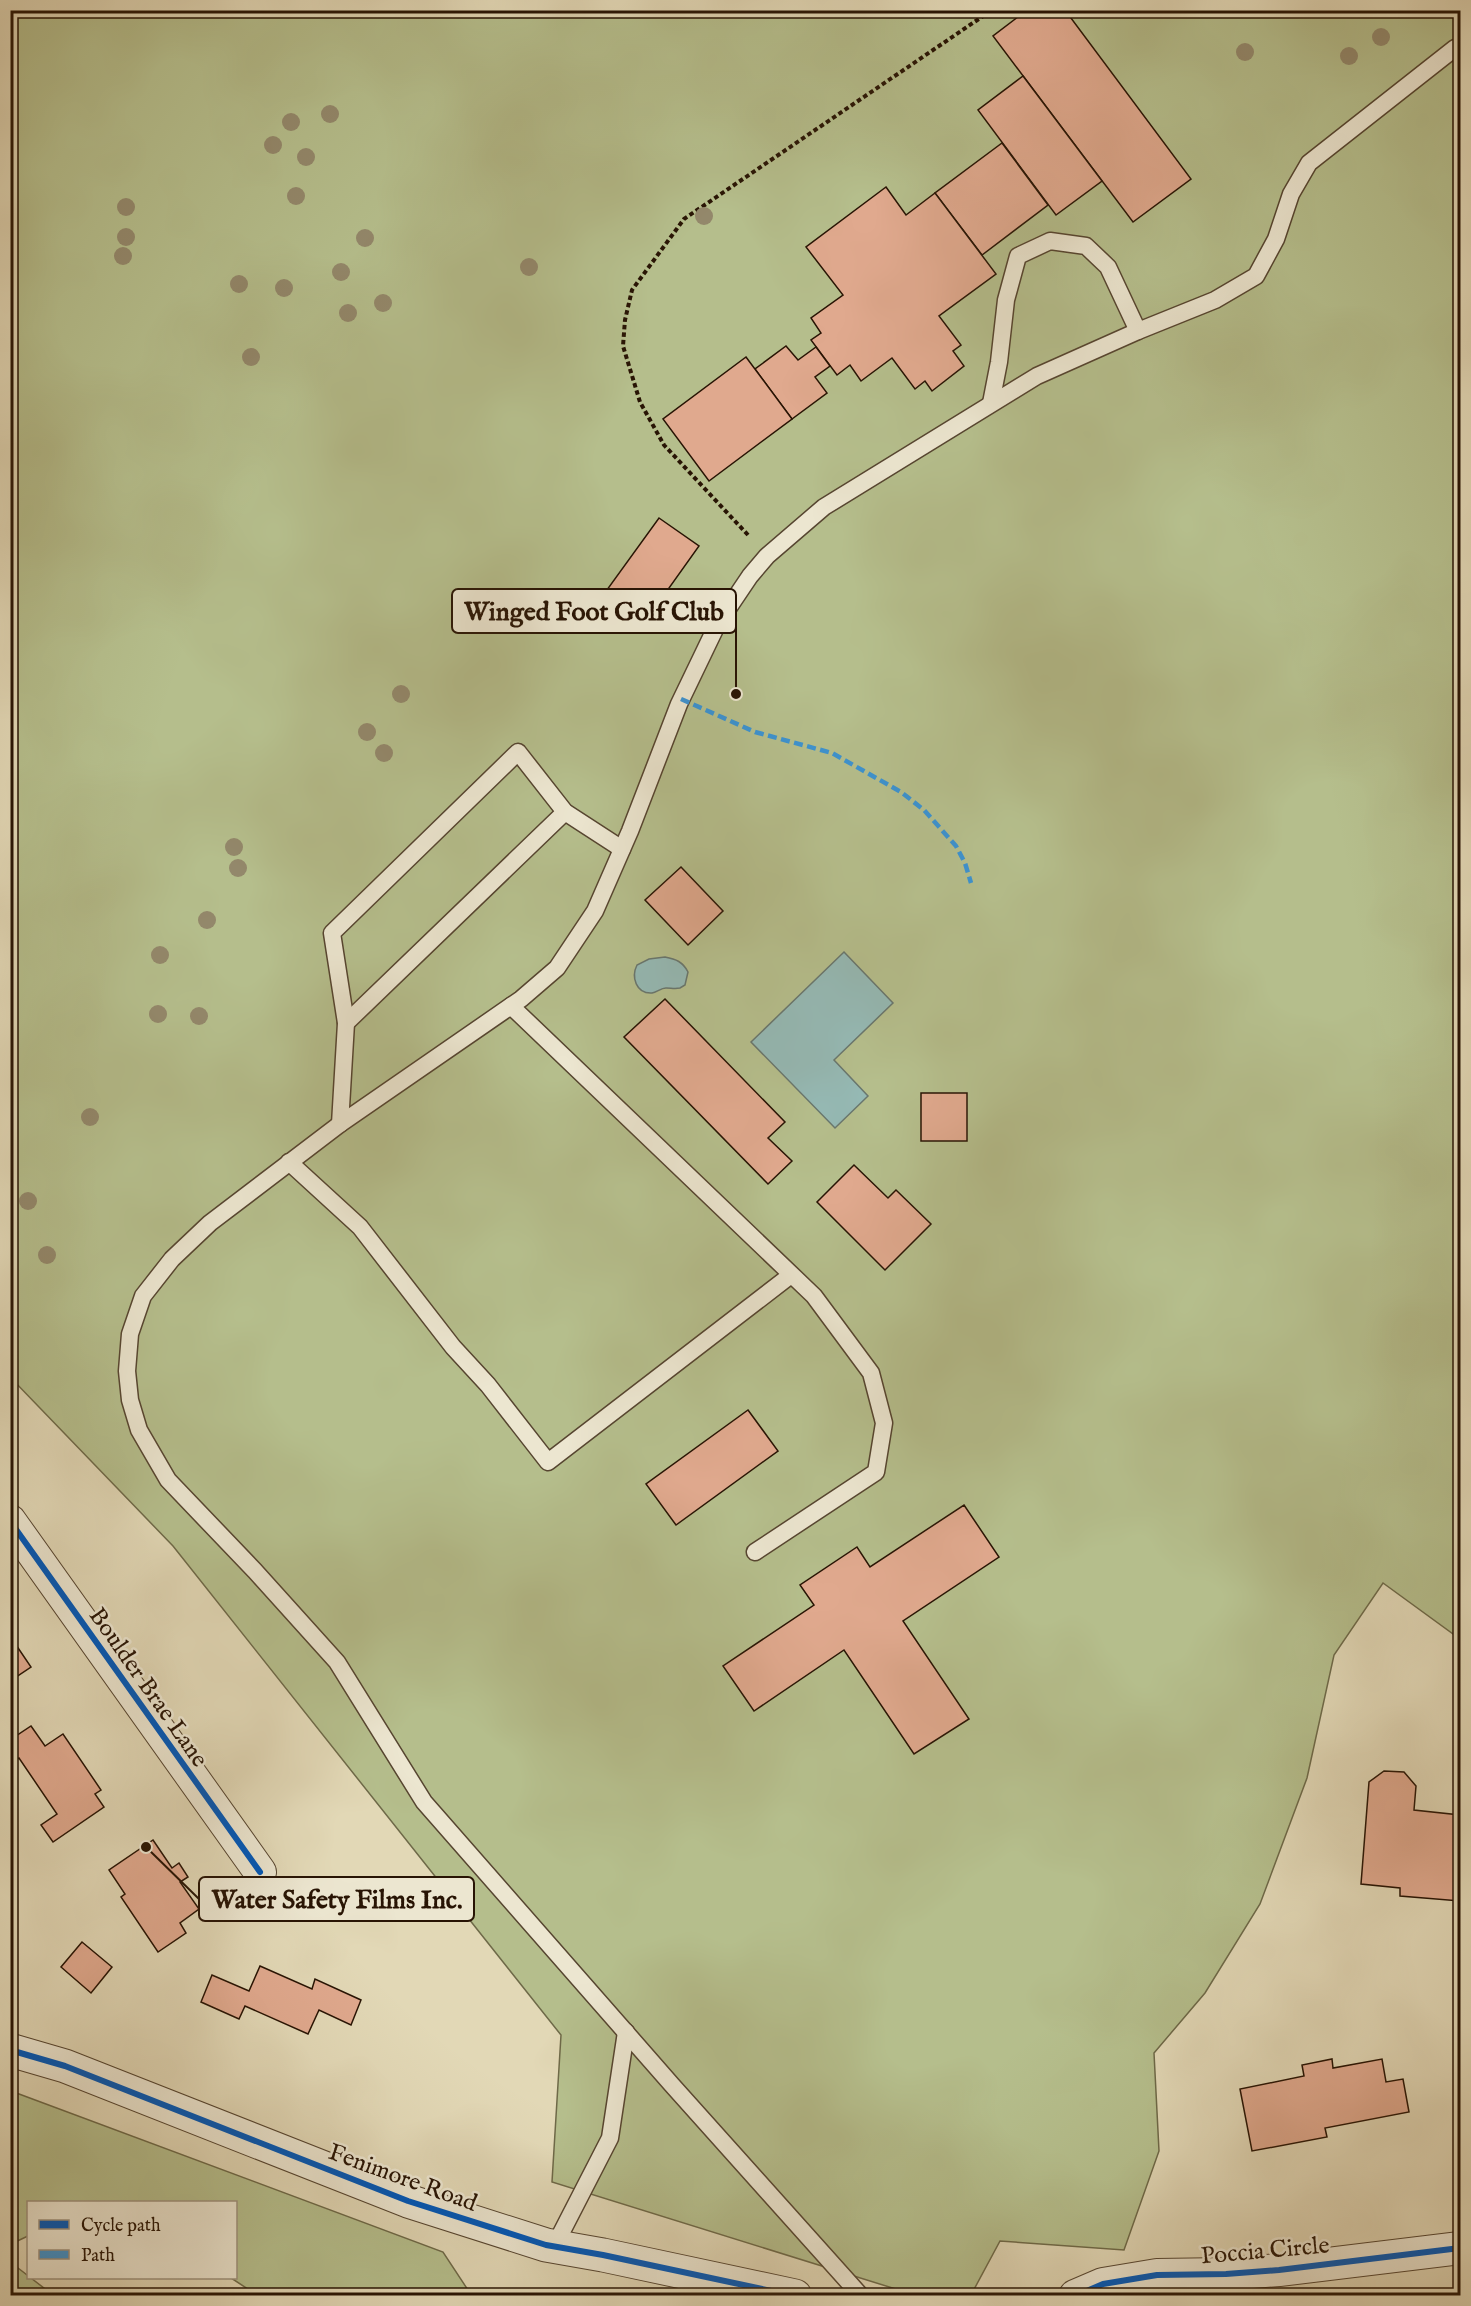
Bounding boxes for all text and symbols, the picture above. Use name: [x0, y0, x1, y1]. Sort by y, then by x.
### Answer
callout: Winged Foot Golf Club: [452, 589, 736, 633]
text: Winged Foot Golf Club: [463, 596, 724, 629]
street label: Boulder Brae Lane: [81, 1602, 214, 1774]
callout: Water Safety Films Inc.: [199, 1877, 474, 1921]
text: Water Safety Films Inc.: [211, 1884, 462, 1917]
street label: Fenimore Road: [324, 2137, 481, 2220]
legend: [27, 2201, 237, 2279]
text: Cycle path: [81, 2215, 161, 2238]
street label: Poccia Circle: [1200, 2230, 1331, 2273]
text: Path: [81, 2245, 115, 2268]

